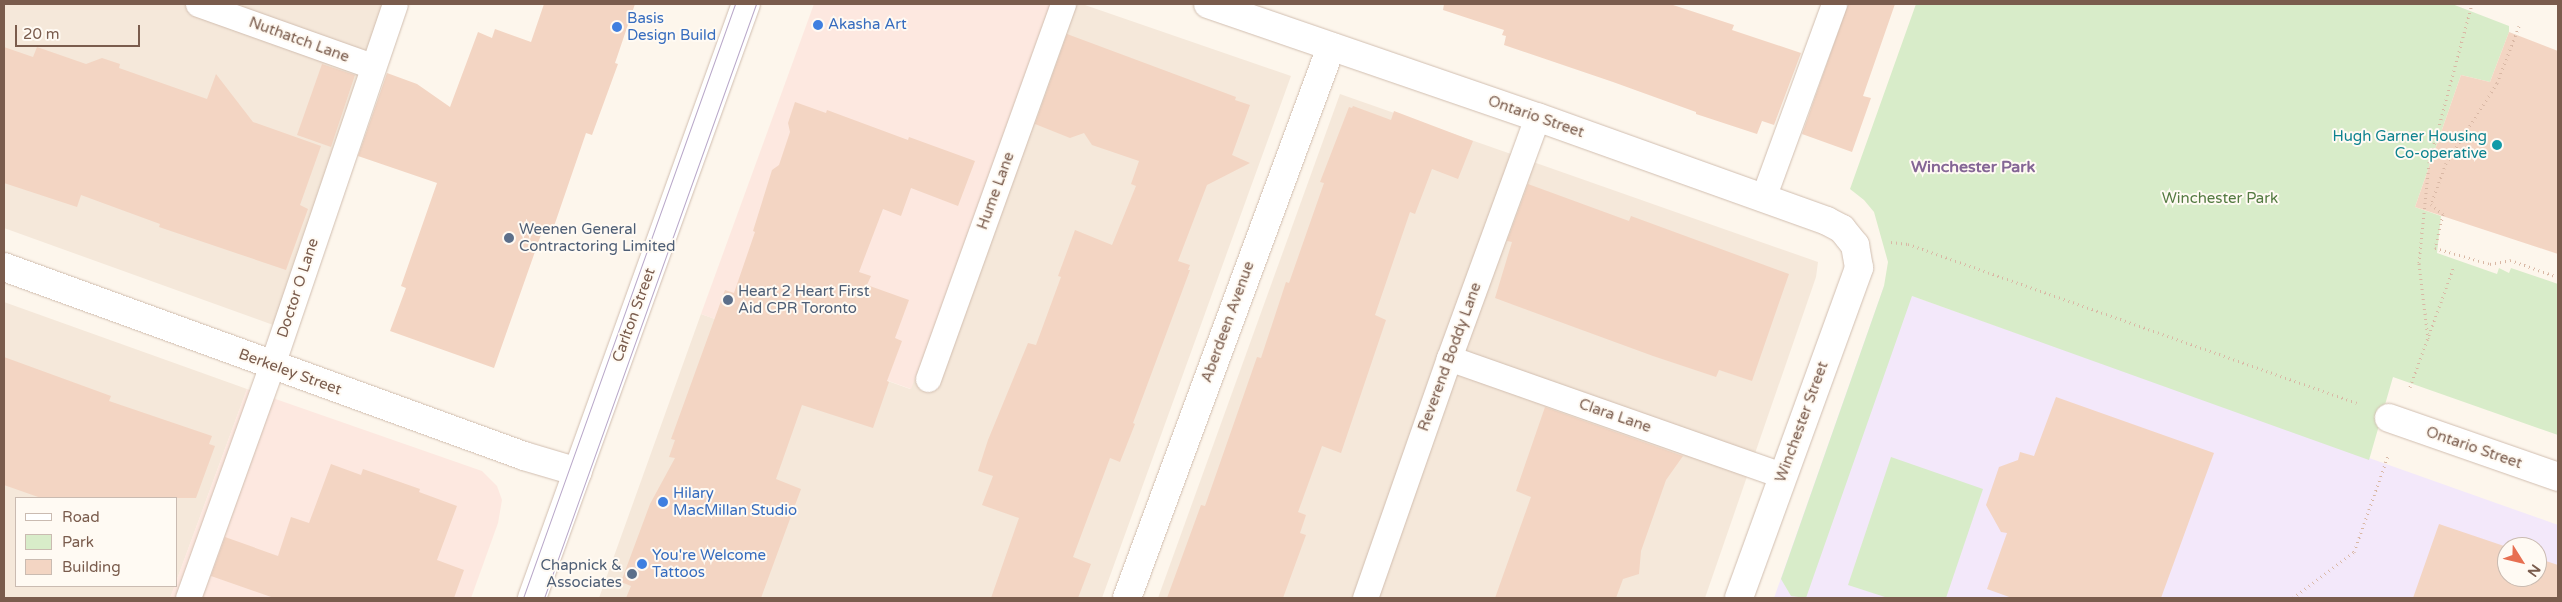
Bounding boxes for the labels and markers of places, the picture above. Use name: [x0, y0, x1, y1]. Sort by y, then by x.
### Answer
place label: Basis Design Build: [627, 9, 716, 44]
place label: Akasha Art: [828, 16, 907, 34]
marker: Akasha Art: [812, 19, 824, 31]
marker: Basis Design Build: [611, 21, 623, 33]
place label: Hugh Garner Housing Co-operative: [2333, 127, 2487, 162]
marker: Hugh Garner Housing Co-operative: [2491, 139, 2503, 151]
place label: Weenen General Contractoring Limited: [519, 220, 675, 255]
marker: Weenen General Contractoring Limited: [503, 232, 515, 244]
place label: Heart 2 Heart First Aid CPR Toronto: [738, 282, 869, 317]
marker: Heart 2 Heart First Aid CPR Toronto: [722, 294, 734, 306]
place label: Hilary MacMillan Studio: [673, 484, 797, 519]
marker: Hilary MacMillan Studio: [657, 496, 669, 508]
place label: You're Welcome Tattoos: [652, 546, 766, 581]
place label: Chapnick & Associates: [541, 556, 622, 591]
marker: You're Welcome Tattoos: [636, 558, 648, 570]
marker: Chapnick & Associates: [626, 568, 638, 580]

